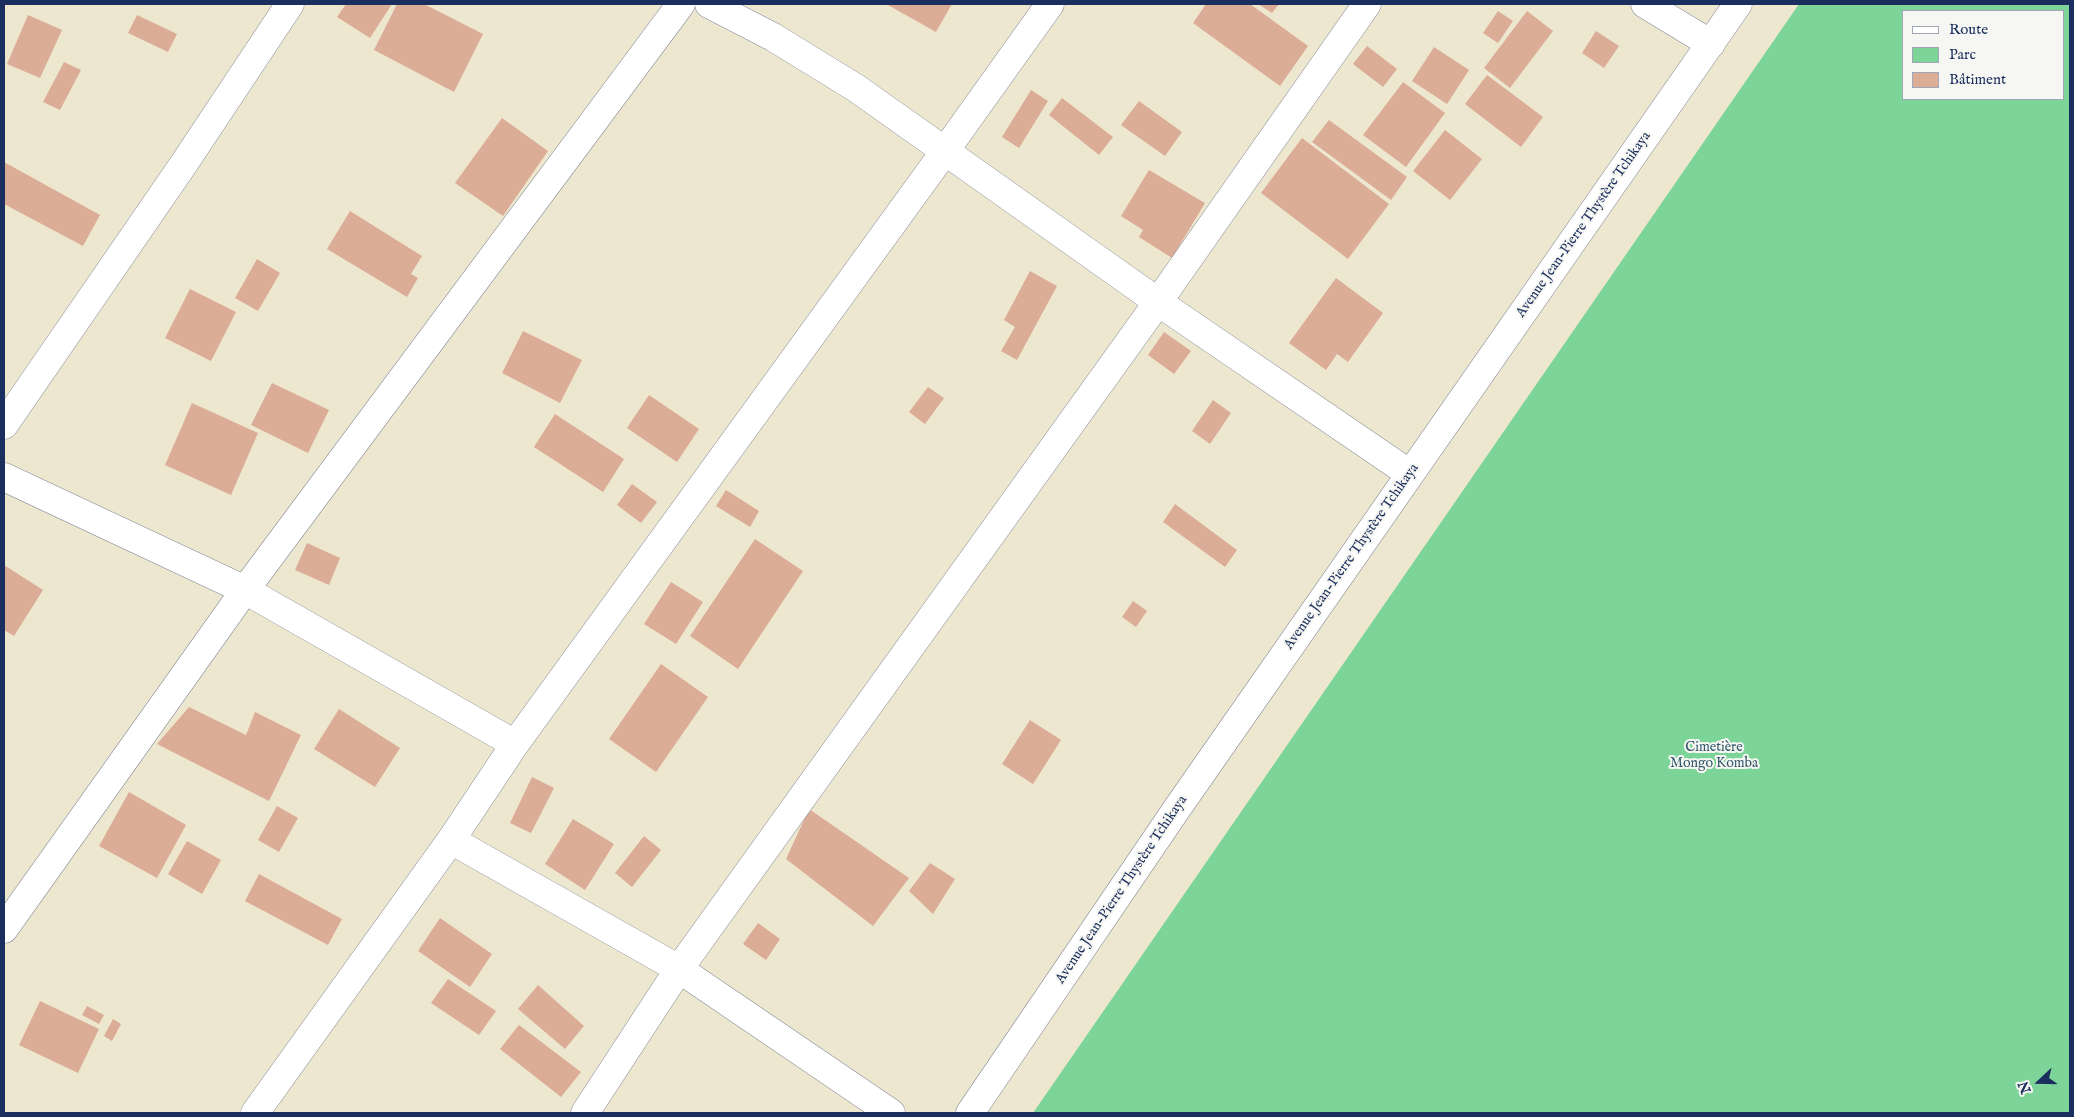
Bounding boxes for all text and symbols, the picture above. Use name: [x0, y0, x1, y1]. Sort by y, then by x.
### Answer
legend: [1902, 10, 2064, 100]
text: Route: [1949, 20, 1988, 39]
text: Parc: [1949, 45, 1976, 64]
text: Bâtiment: [1949, 70, 2006, 89]
street label: Avenue Jean-Pierre Thystère Tchikaya: [1513, 129, 1655, 321]
street label: Avenue Jean-Pierre Thystère Tchikaya: [1281, 461, 1423, 653]
park label: Cimetière Mongo Komba: [1670, 740, 1758, 772]
street label: Avenue Jean-Pierre Thystère Tchikaya: [1053, 793, 1191, 987]
north arrow: [2014, 1057, 2064, 1107]
text: N: [2014, 1078, 2036, 1096]

